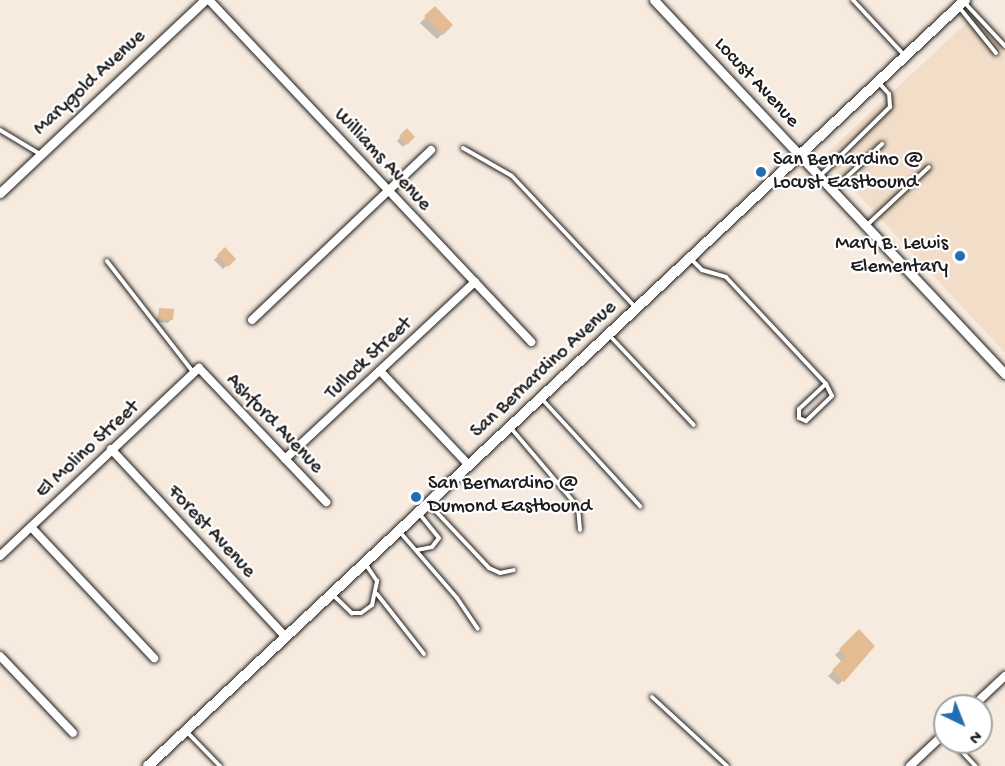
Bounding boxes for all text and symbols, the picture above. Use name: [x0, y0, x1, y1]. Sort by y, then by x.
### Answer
street label: Marygold Avenue: [29, 25, 151, 141]
street label: Locust Avenue: [708, 33, 804, 133]
street label: Williams Avenue: [328, 104, 436, 216]
place label: San Bernardino @ Locust Eastbound: [773, 148, 923, 195]
marker: San Bernardino @ Locust Eastbound: [754, 165, 768, 179]
place label: Mary B. Lewis Elementary: [835, 232, 948, 279]
marker: Mary B. Lewis Elementary: [953, 249, 967, 263]
street label: San Bernardino Avenue: [466, 296, 622, 444]
street label: Tullock Street: [321, 313, 417, 405]
street label: Ashford Avenue: [220, 369, 328, 479]
street label: El Molino Street: [31, 396, 145, 504]
place label: San Bernardino @ Dumond Eastbound: [428, 473, 592, 520]
street label: Forest Avenue: [162, 481, 260, 583]
marker: San Bernardino @ Dumond Eastbound: [409, 490, 423, 504]
north arrow: [933, 694, 993, 754]
text: N: [964, 726, 985, 747]

